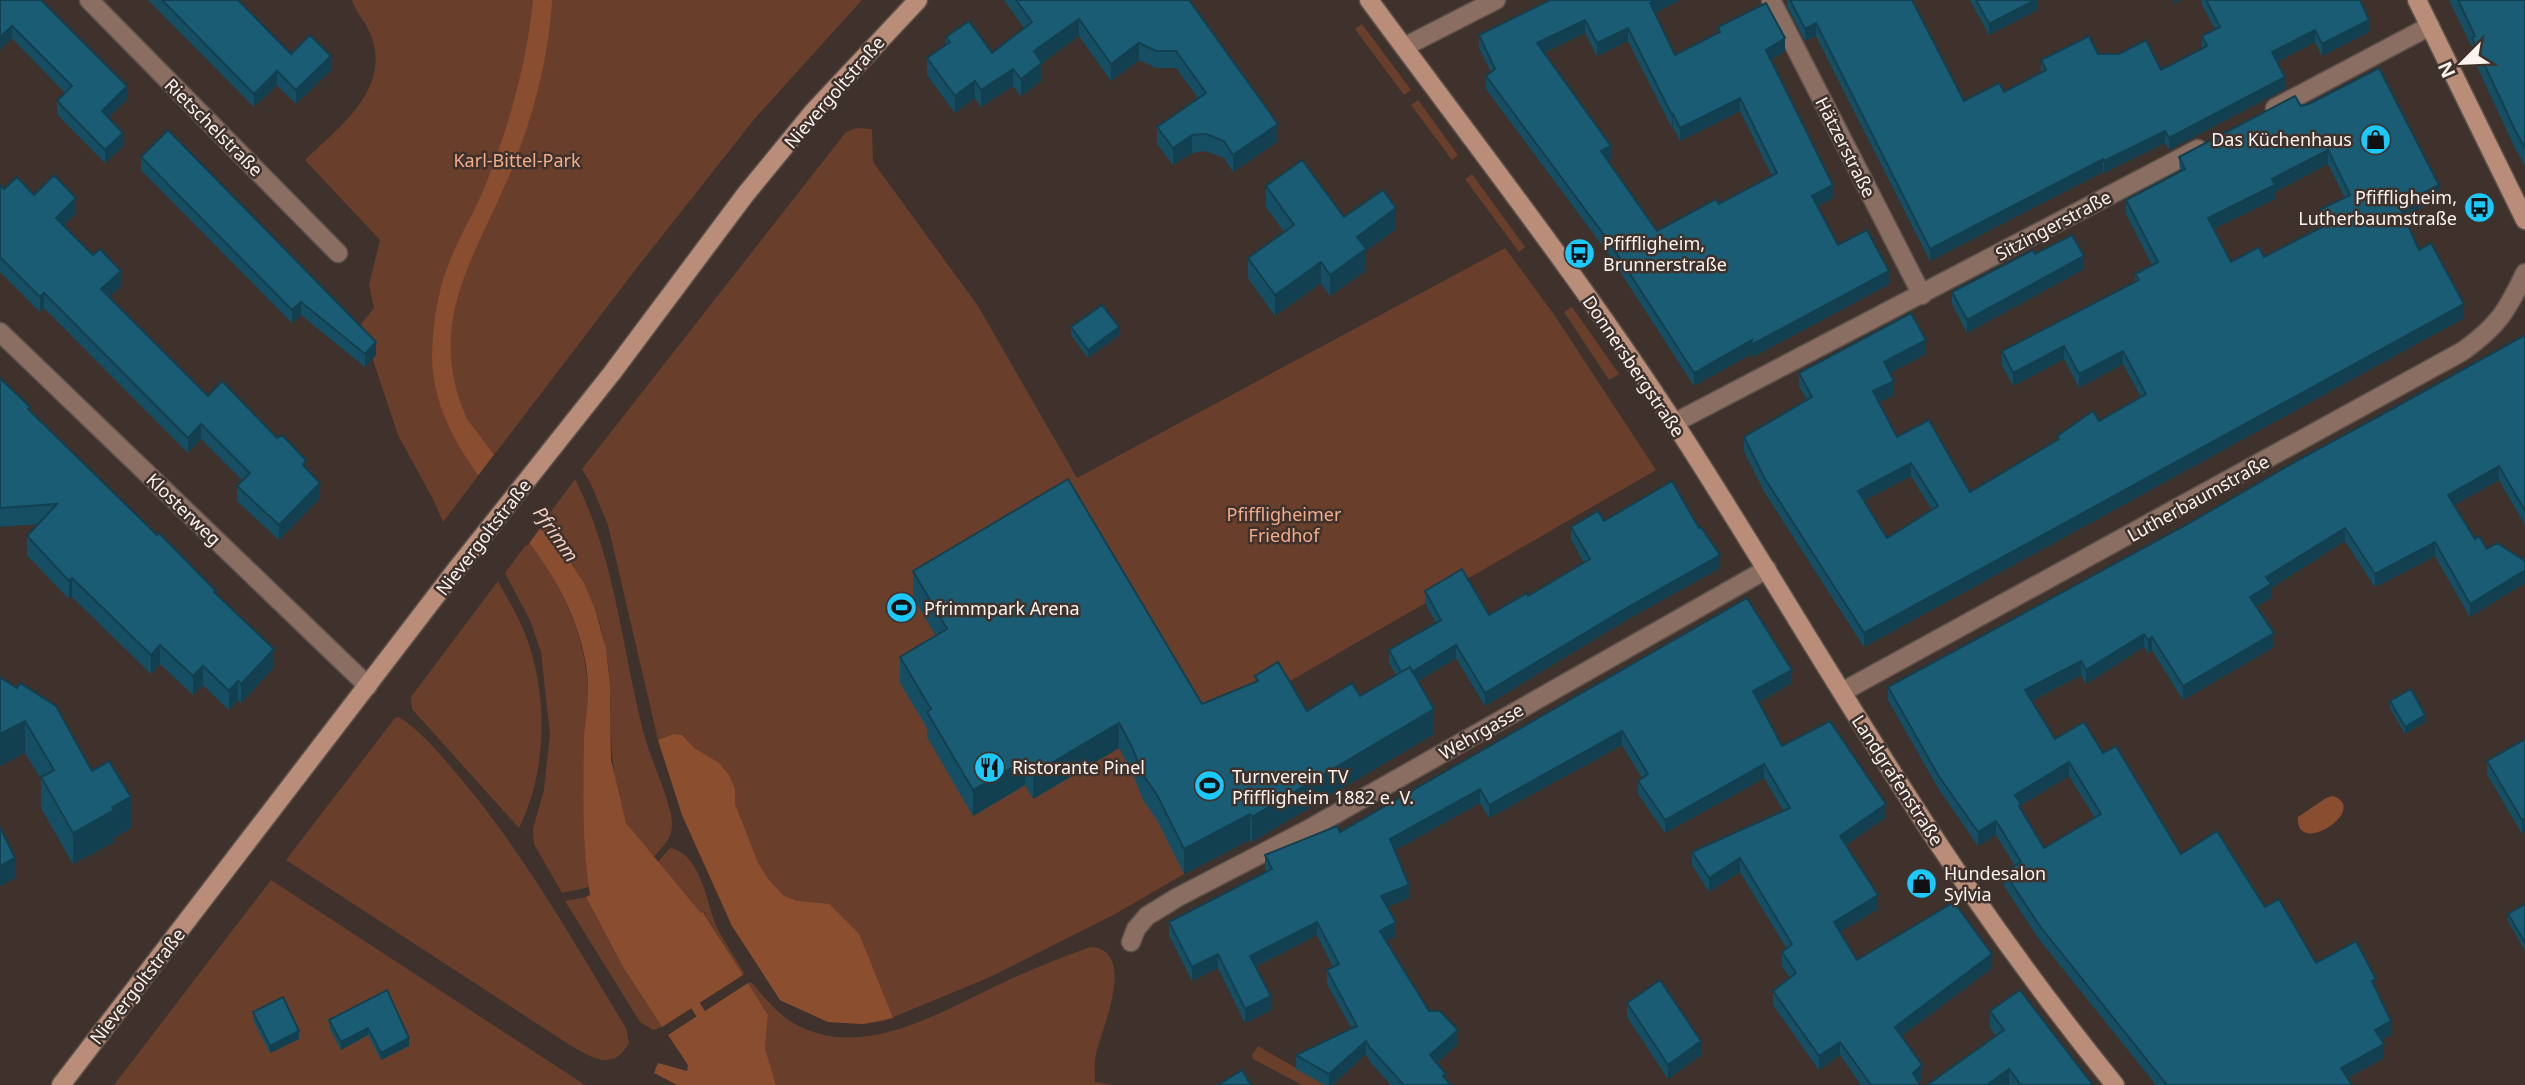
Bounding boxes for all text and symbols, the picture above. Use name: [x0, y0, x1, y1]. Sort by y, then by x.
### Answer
north arrow: [2427, 28, 2497, 98]
street label: Nievergoltstraße: [779, 31, 889, 153]
text: N: [2431, 58, 2461, 82]
street label: Rietschelstraße: [160, 73, 268, 181]
street label: Hätzerstraße: [1810, 93, 1882, 201]
shop icon: Das Küchenhaus: [2358, 122, 2392, 156]
place label: Das Küchenhaus: [2211, 127, 2352, 151]
park label: Karl-Bittel-Park: [453, 148, 581, 172]
street label: Sitzingerstraße: [1991, 184, 2115, 266]
place label: Pfiffligheim, Lutherbaumstraße: [2298, 185, 2457, 230]
bus stop icon: Pfiffligheim, Lutherbaumstraße: [2463, 190, 2497, 224]
place label: Pfiffligheim, Brunnerstraße: [1603, 231, 1727, 276]
bus stop icon: Pfiffligheim, Brunnerstraße: [1563, 236, 1597, 270]
street label: Donnersbergstraße: [1578, 291, 1690, 441]
street label: Lutherbaumstraße: [2123, 449, 2273, 547]
street label: Klosterweg: [142, 467, 226, 551]
street label: Nievergoltstraße: [430, 474, 536, 600]
water label: Pfrimm: [527, 501, 585, 567]
park label: Pfiffligheimer Friedhof: [1227, 502, 1342, 547]
sports icon: Pfrimmpark Arena: [884, 591, 918, 625]
place label: Pfrimmpark Arena: [924, 596, 1080, 620]
street label: Wehrgasse: [1435, 697, 1527, 765]
street label: Landgrafenstraße: [1847, 710, 1949, 850]
restaurant icon: Ristorante Pinel: [972, 750, 1006, 784]
place label: Ristorante Pinel: [1012, 755, 1145, 779]
place label: Turnverein TV Pfiffligheim 1882 e. V.: [1232, 764, 1414, 809]
sports icon: Turnverein TV Pfiffligheim 1882 e. V.: [1192, 769, 1226, 803]
place label: Hundesalon Sylvia: [1944, 861, 2046, 906]
shop icon: Hundesalon Sylvia: [1904, 866, 1938, 900]
street label: Nievergoltstraße: [84, 923, 190, 1049]

